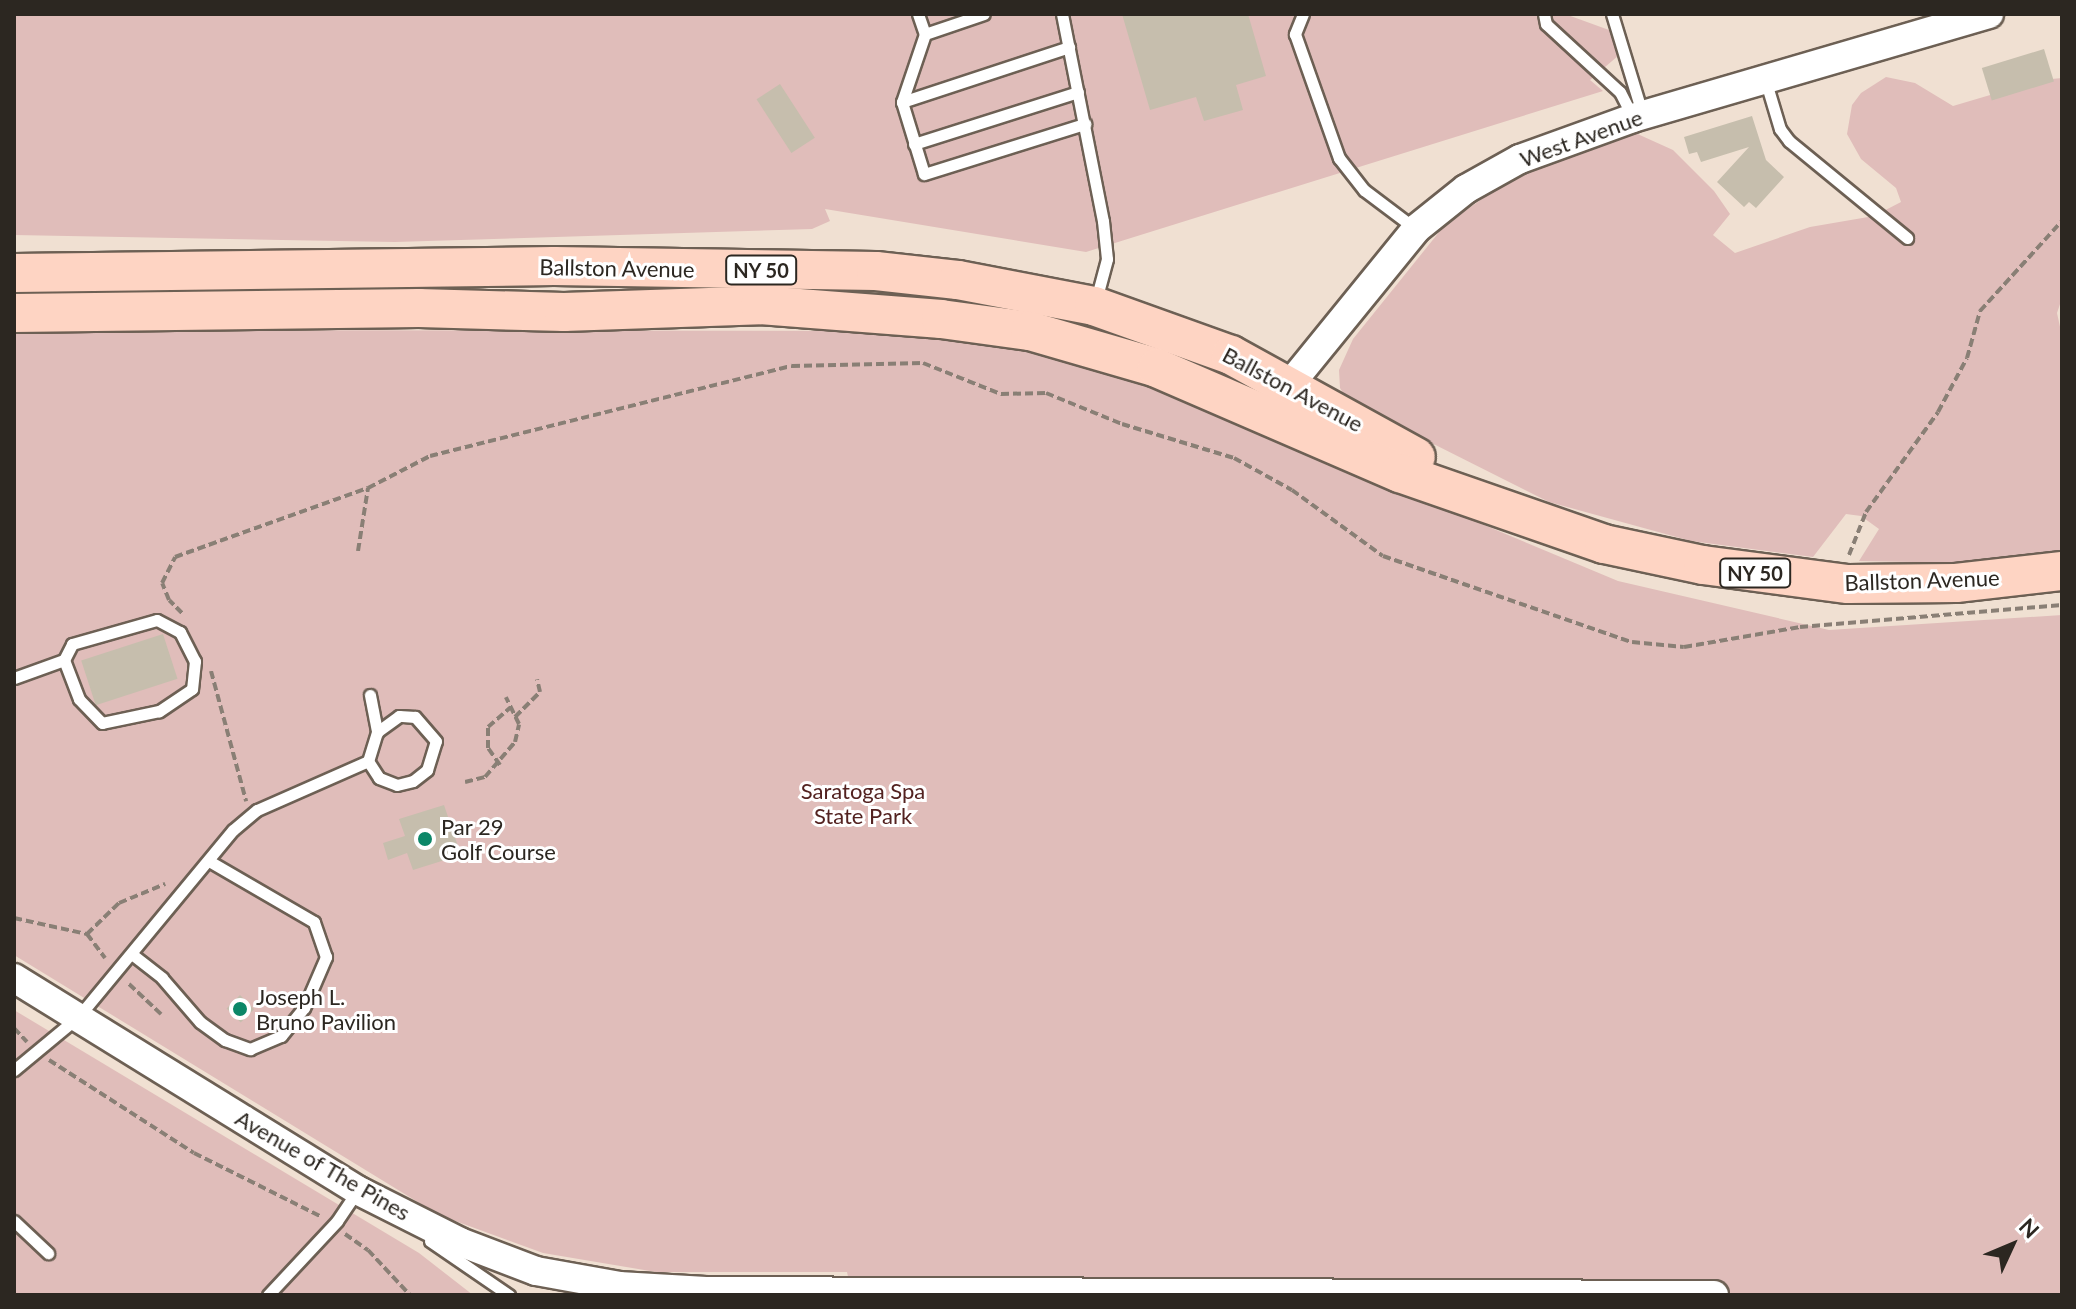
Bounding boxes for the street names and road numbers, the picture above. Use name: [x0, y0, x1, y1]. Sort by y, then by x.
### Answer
street label: West Avenue: [1516, 104, 1646, 172]
street label: Ballston Avenue: [539, 253, 695, 283]
road number: NY 50: [723, 254, 799, 286]
street label: Ballston Avenue: [1218, 341, 1368, 437]
road number: NY 50: [1717, 557, 1793, 589]
street label: Ballston Avenue: [1844, 564, 2000, 596]
street label: Avenue of The Pines: [231, 1104, 415, 1226]

